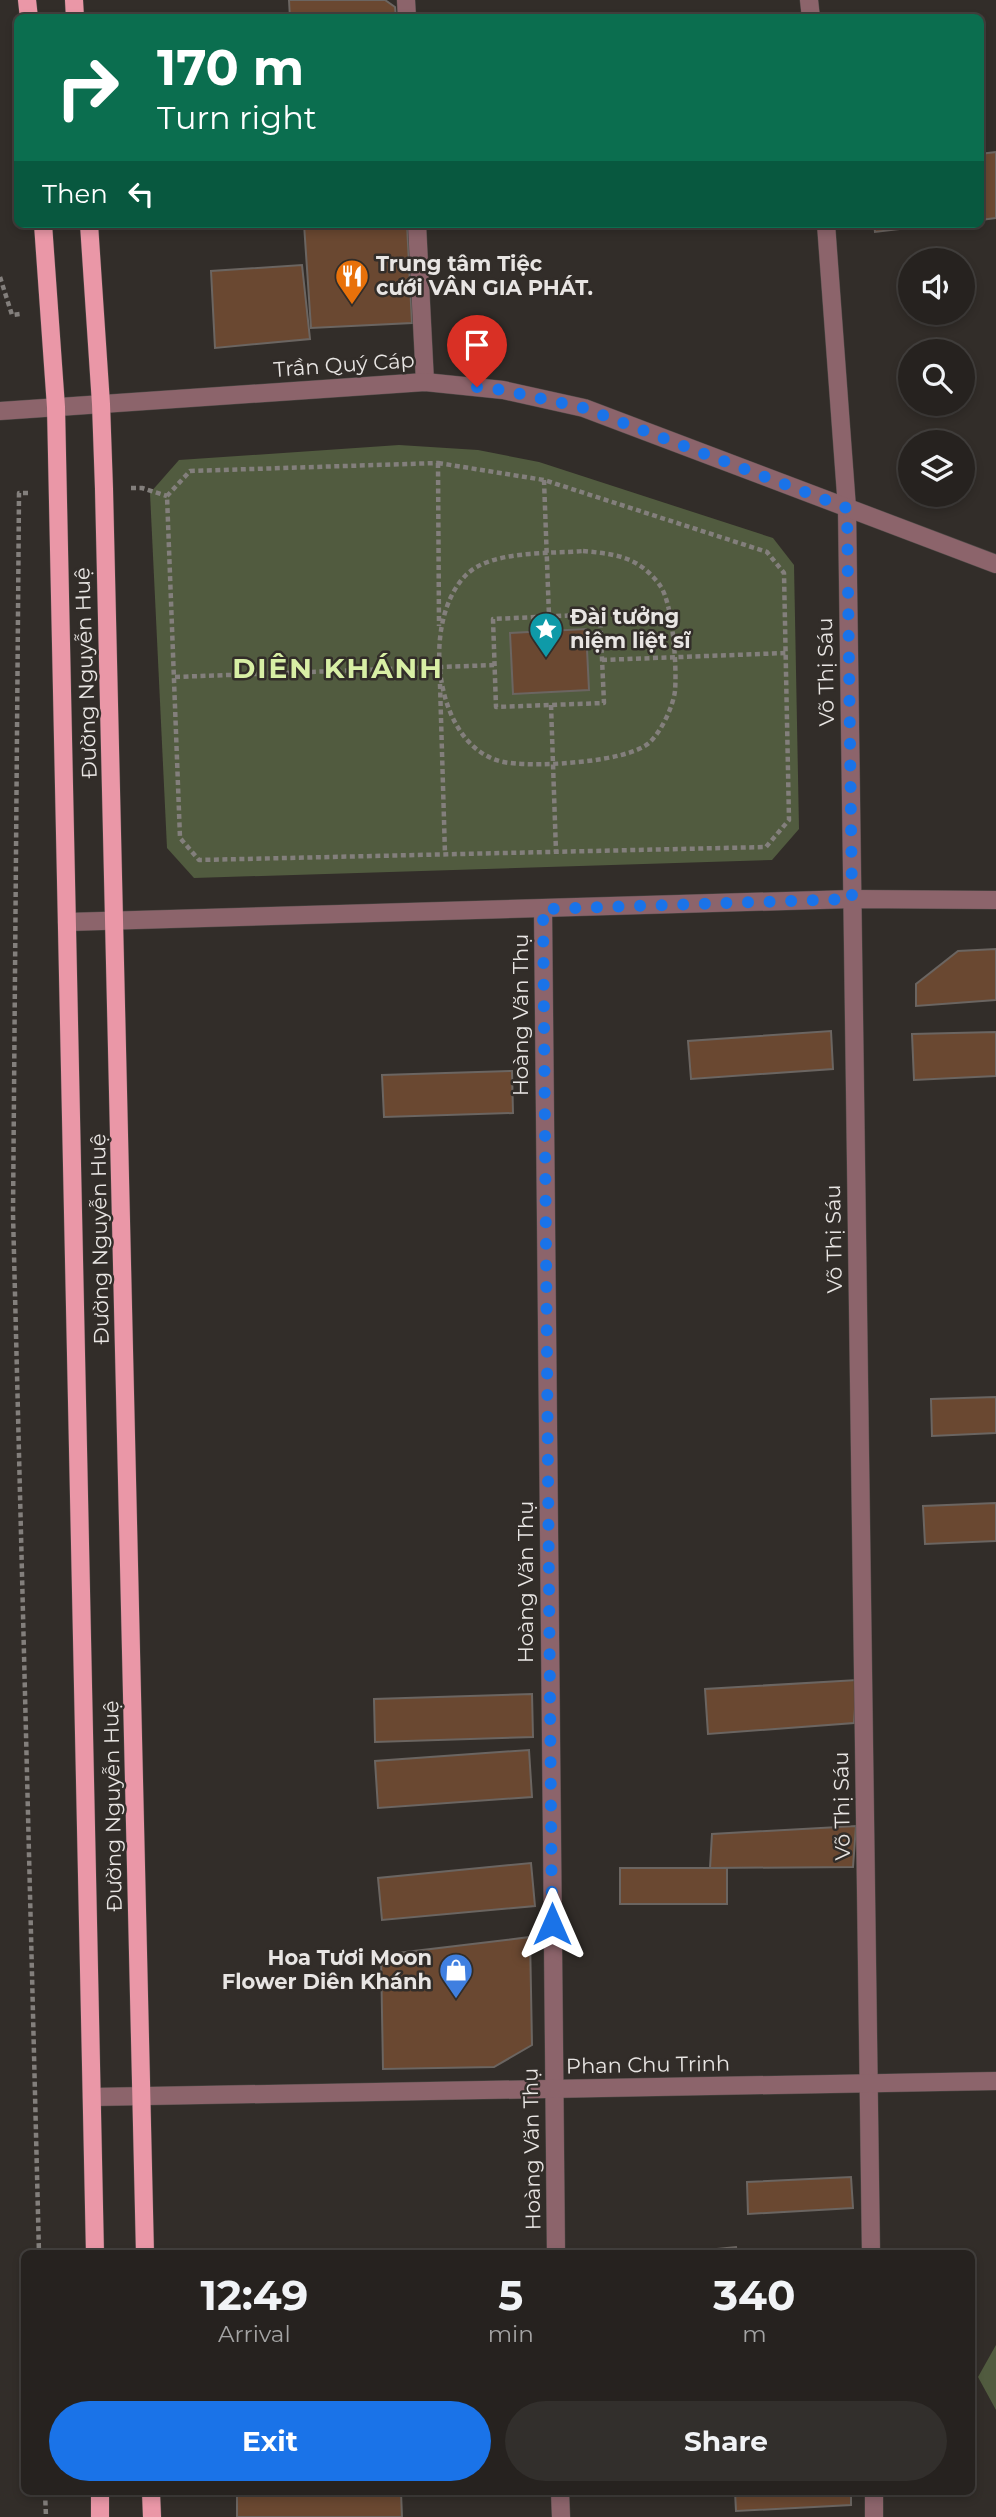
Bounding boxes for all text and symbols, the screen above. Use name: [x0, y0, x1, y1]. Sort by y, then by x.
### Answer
text: 170 m: [157, 38, 304, 97]
icon: right: [42, 42, 133, 133]
text: Turn right: [157, 98, 317, 137]
icon: left: [122, 175, 160, 213]
text: Then: [42, 178, 108, 210]
map controls: [898, 248, 975, 507]
button: sound: [898, 248, 975, 325]
place label: Trung tâm Tiệc cưới VÂN GIA PHÁT.: [376, 251, 593, 300]
restaurant icon: Trung tâm Tiệc cưới VÂN GIA PHÁT.: [333, 257, 371, 306]
pin: [447, 315, 507, 387]
icon: arrive: [458, 326, 496, 364]
button: search: [898, 339, 975, 416]
street label: Trần Quý Cáp: [273, 347, 415, 382]
button: layers: [898, 430, 975, 507]
street label: Đường Nguyễn Huệ: [69, 567, 102, 779]
place label: Đài tưởng niệm liệt sĩ: [570, 604, 691, 653]
place icon: Đài tưởng niệm liệt sĩ: [527, 610, 565, 659]
street label: Võ Thị Sáu: [812, 617, 839, 727]
district label: DIÊN KHÁNH: [232, 651, 444, 685]
street label: Hoàng Văn Thụ: [508, 934, 533, 1096]
street label: Đường Nguyễn Huệ: [85, 1133, 114, 1345]
street label: Võ Thị Sáu: [820, 1184, 847, 1294]
street label: Hoàng Văn Thụ: [513, 1501, 538, 1663]
street label: Đường Nguyễn Huệ: [98, 1700, 127, 1912]
street label: Võ Thị Sáu: [828, 1751, 855, 1861]
position arrow: [515, 1887, 589, 1961]
place label: Hoa Tươi Moon Flower Diên Khánh: [222, 1945, 432, 1994]
shop icon: Hoa Tươi Moon Flower Diên Khánh: [437, 1951, 475, 2000]
street label: Phan Chu Trinh: [566, 2051, 730, 2078]
street label: Hoàng Văn Thụ: [518, 2067, 545, 2231]
text: 12:49: [200, 2269, 308, 2321]
text: 5: [498, 2269, 523, 2321]
text: 340: [713, 2269, 796, 2321]
text: Arrival: [218, 2320, 291, 2348]
text: min: [488, 2320, 534, 2348]
text: m: [742, 2320, 767, 2348]
button: Exit: [49, 2401, 491, 2481]
button: Share: [505, 2401, 947, 2481]

